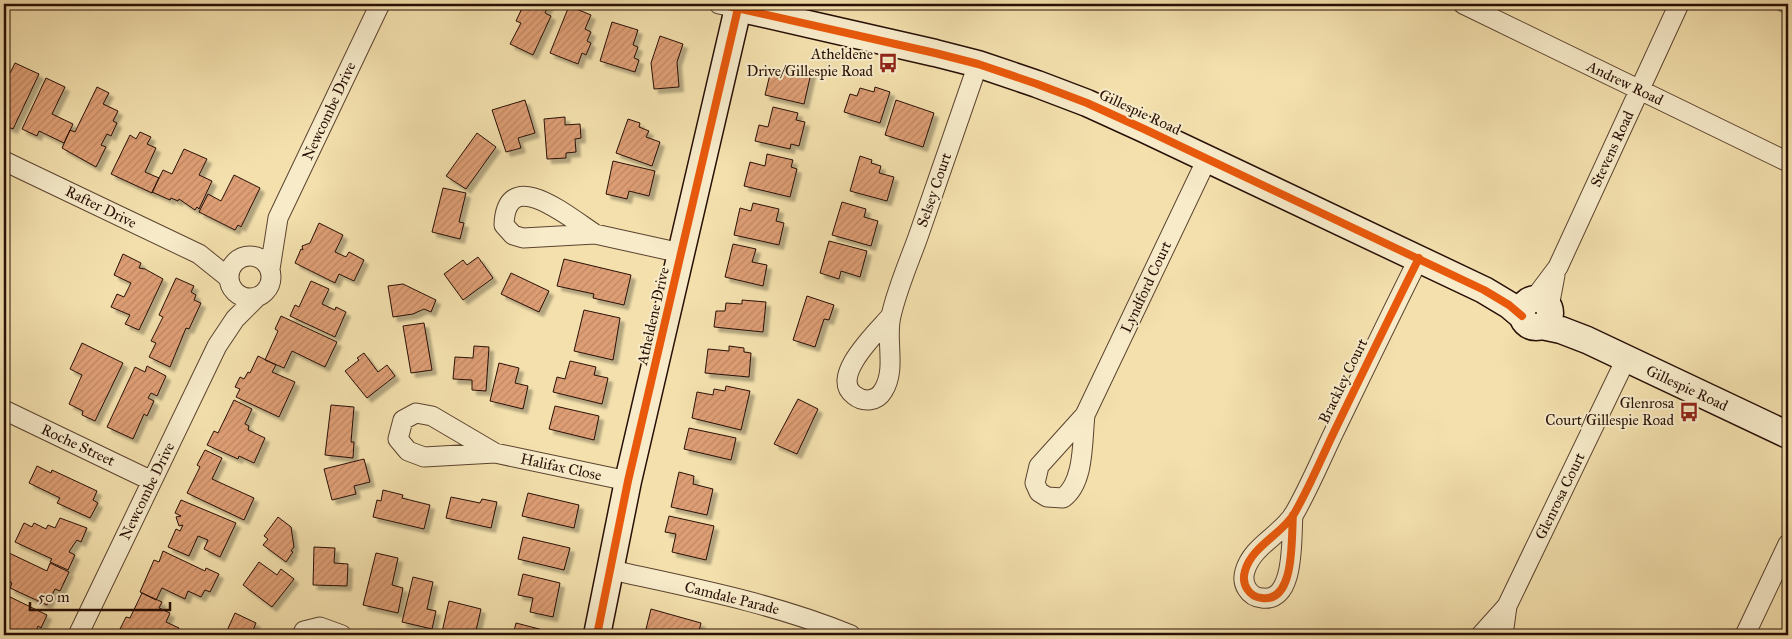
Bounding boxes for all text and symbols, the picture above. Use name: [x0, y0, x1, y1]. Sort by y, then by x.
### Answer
place label: Atheldene Drive/Gillespie Road: [746, 45, 873, 80]
bus stop icon: Atheldene Drive/Gillespie Road: [877, 52, 899, 74]
street label: Andrew Road: [1583, 56, 1666, 109]
street label: Newcombe Drive: [298, 59, 360, 163]
street label: Gillespie Road: [1096, 85, 1184, 139]
street label: Stevens Road: [1586, 108, 1638, 190]
street label: Selsey Court: [913, 150, 955, 230]
street label: Rafter Drive: [62, 182, 140, 232]
street label: Lyndford Court: [1117, 238, 1175, 336]
street label: Atheldene Drive: [633, 265, 673, 368]
street label: Brackley Court: [1315, 335, 1372, 426]
street label: Gillespie Road: [1643, 361, 1731, 415]
place label: Glenrosa Court/Gillespie Road: [1545, 394, 1675, 429]
bus stop icon: Glenrosa Court/Gillespie Road: [1678, 401, 1700, 423]
street label: Roche Street: [38, 420, 118, 470]
street label: Newcombe Drive: [116, 439, 178, 543]
street label: Glenrosa Court: [1531, 449, 1589, 542]
street label: Halifax Close: [519, 450, 603, 484]
street label: Camdale Parade: [683, 578, 781, 618]
scale bar: [30, 579, 170, 611]
text: 50 m: [38, 588, 70, 606]

